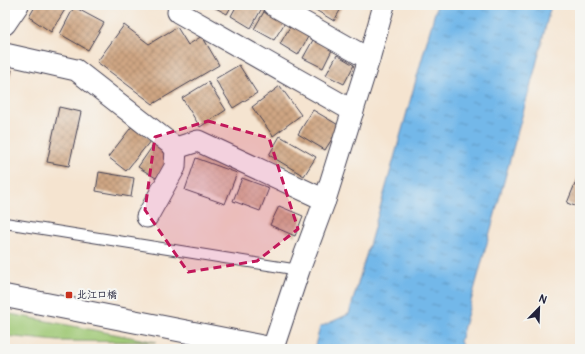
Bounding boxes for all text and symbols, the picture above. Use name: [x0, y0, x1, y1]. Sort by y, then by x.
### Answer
north arrow: [519, 288, 559, 328]
place label: 北江口橋: [77, 289, 117, 301]
marker: 北江口橋: [64, 290, 74, 300]
text: N: [537, 292, 549, 307]

